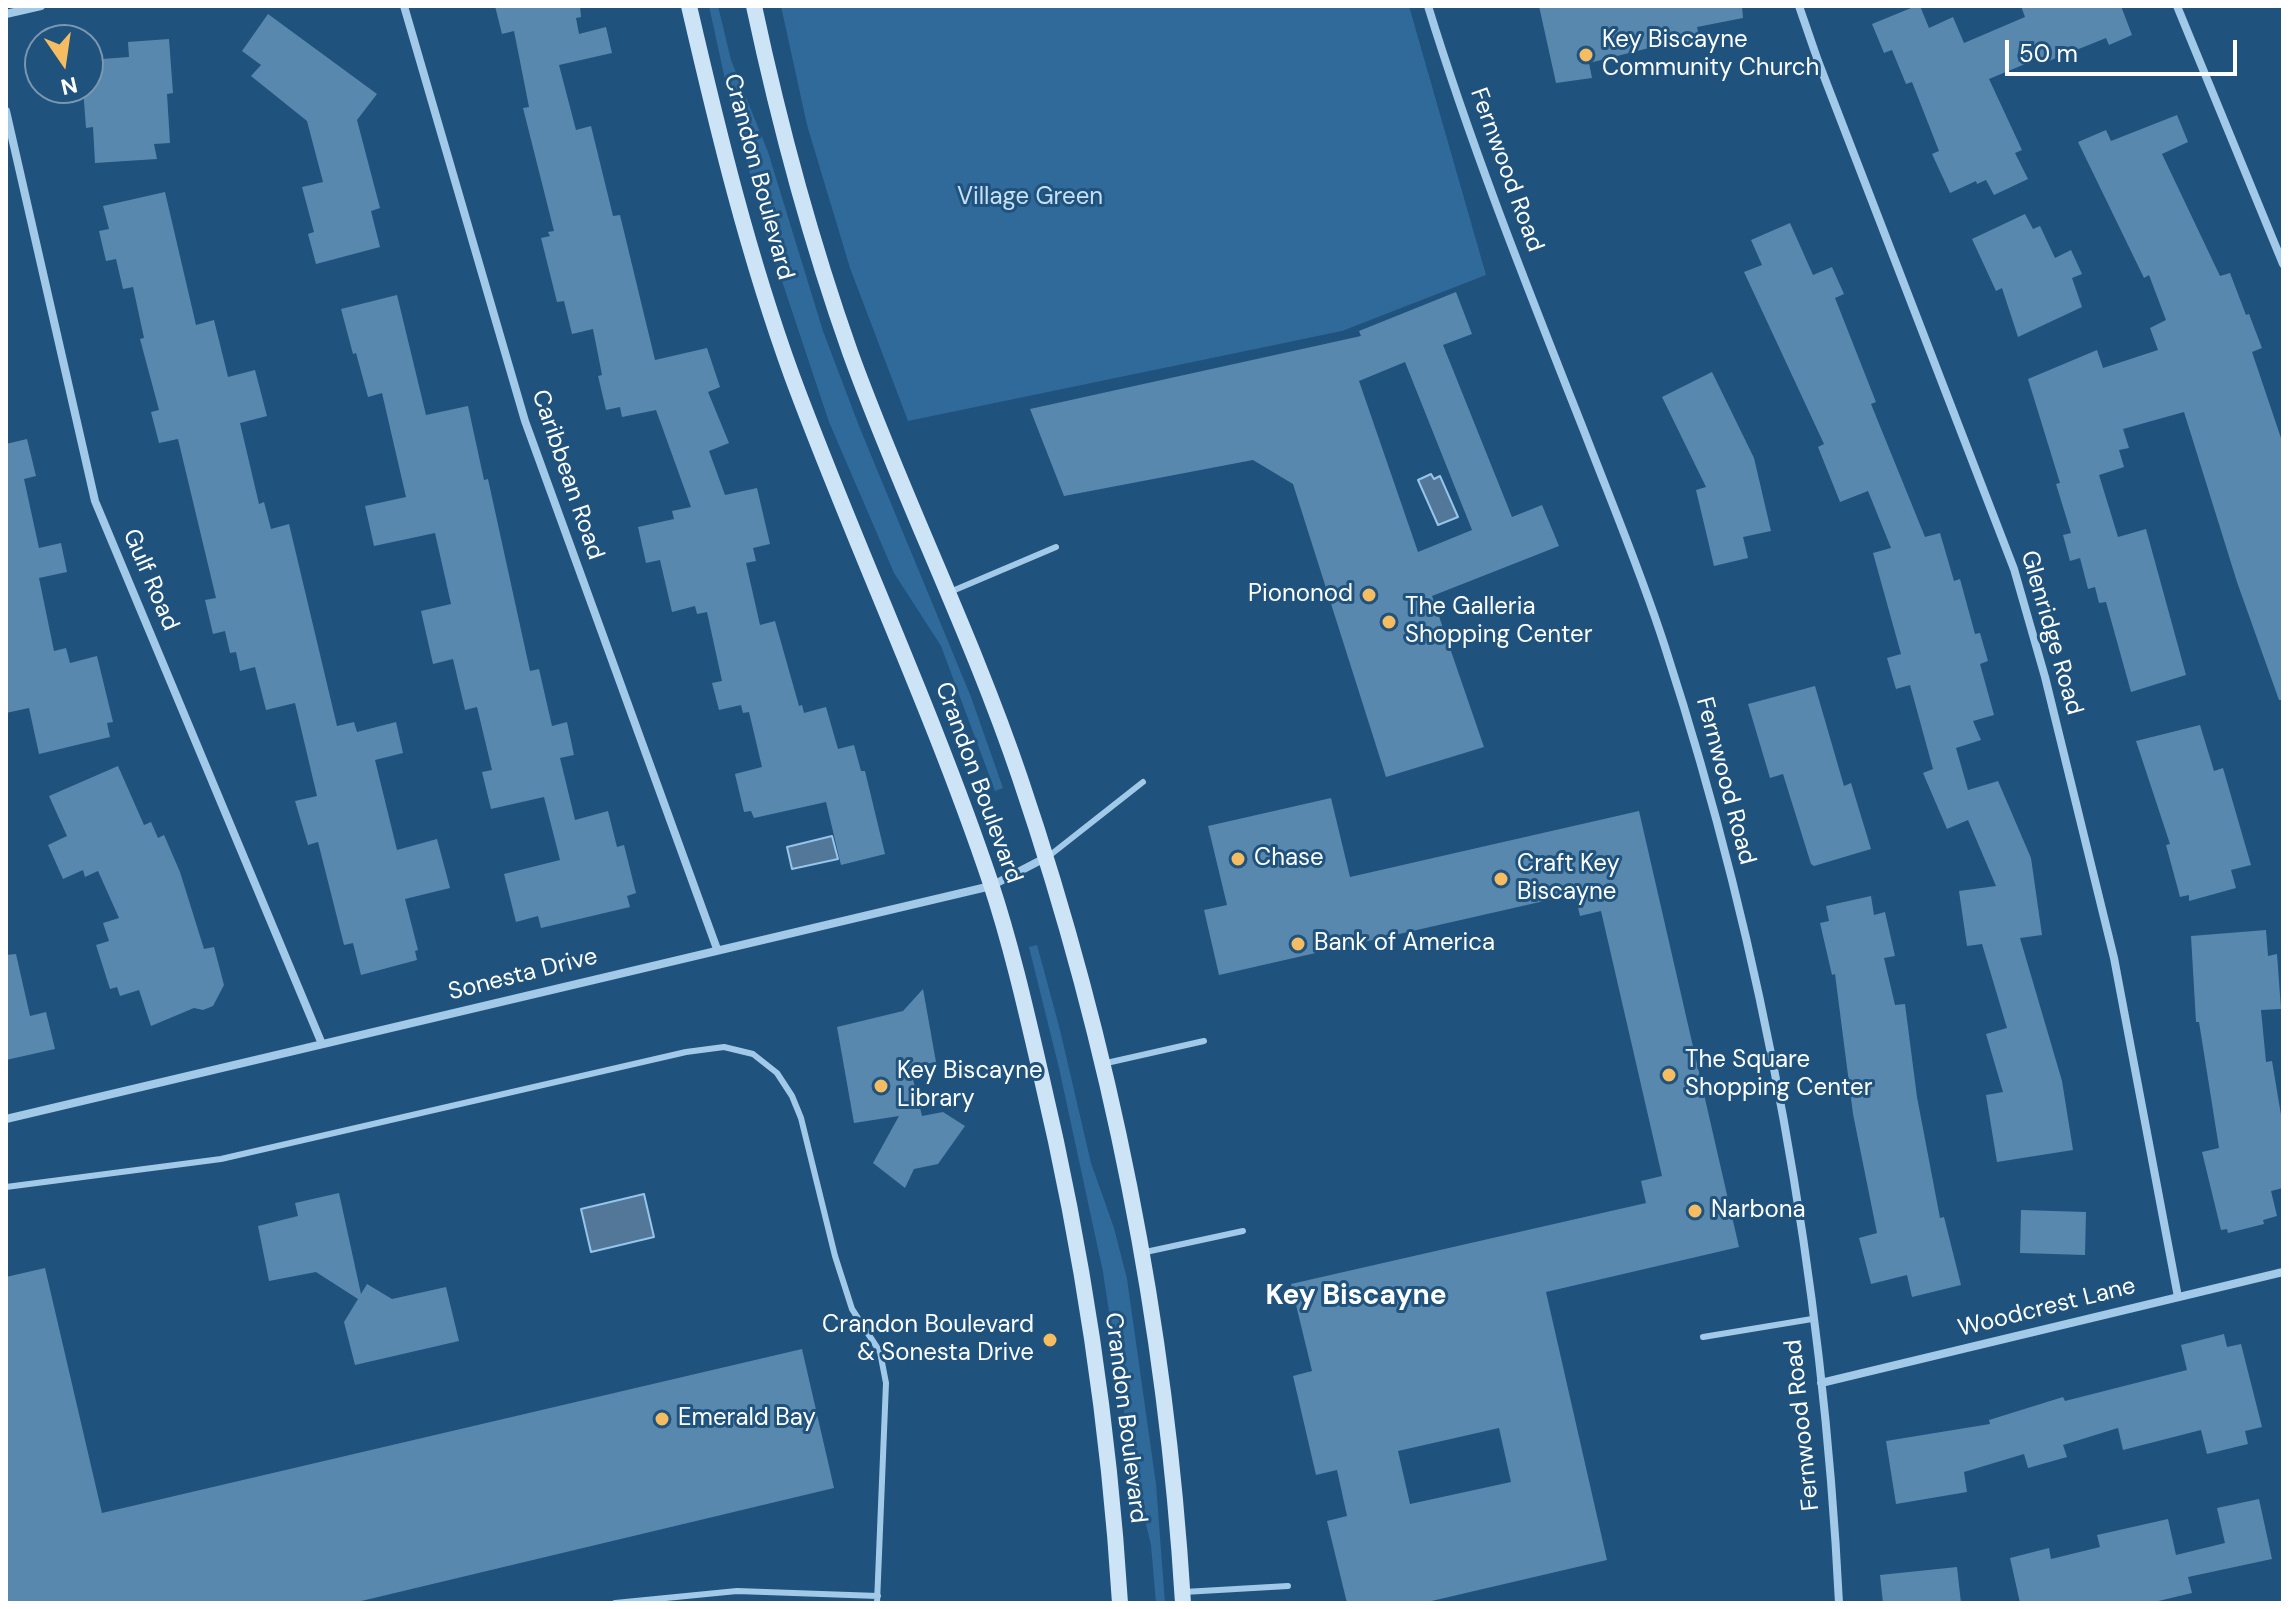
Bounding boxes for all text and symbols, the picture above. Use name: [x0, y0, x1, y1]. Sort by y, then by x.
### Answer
north arrow: [24, 24, 104, 104]
scale bar: [2009, 24, 2241, 74]
place label: Key Biscayne Community Church: [1602, 27, 1819, 83]
text: 50 m: [2019, 38, 2078, 69]
marker: Key Biscayne Community Church: [1577, 46, 1595, 64]
text: N: [58, 70, 80, 102]
street label: Crandon Boulevard: [717, 71, 799, 283]
street label: Fernwood Road: [1463, 84, 1549, 256]
park label: Village Green: [957, 184, 1103, 212]
street label: Caribbean Road: [524, 386, 610, 564]
street label: Gulf Road: [116, 525, 184, 635]
street label: Glenridge Road: [2014, 548, 2088, 718]
place label: Piononod: [1248, 581, 1353, 609]
marker: Piononod: [1360, 586, 1378, 604]
place label: The Galleria Shopping Center: [1405, 594, 1593, 650]
marker: The Galleria Shopping Center: [1380, 613, 1398, 631]
street label: Crandon Boulevard: [928, 679, 1028, 887]
street label: Fernwood Road: [1689, 694, 1761, 868]
place label: Chase: [1254, 845, 1324, 873]
marker: Chase: [1229, 850, 1247, 868]
place label: Craft Key Biscayne: [1517, 851, 1620, 907]
marker: Craft Key Biscayne: [1492, 870, 1510, 888]
place label: Bank of America: [1314, 930, 1495, 958]
marker: Bank of America: [1289, 935, 1307, 953]
street label: Sonesta Drive: [445, 943, 601, 1007]
place label: The Square Shopping Center: [1685, 1047, 1873, 1103]
place label: Key Biscayne Library: [897, 1058, 1043, 1114]
marker: The Square Shopping Center: [1660, 1066, 1678, 1084]
marker: Key Biscayne Library: [872, 1077, 890, 1095]
place label: Narbona: [1711, 1197, 1806, 1225]
marker: Narbona: [1686, 1202, 1704, 1220]
street label: Woodcrest Lane: [1955, 1272, 2139, 1344]
district label: Key Biscayne: [1265, 1280, 1447, 1314]
street label: Crandon Boulevard: [1098, 1311, 1152, 1525]
place label: Crandon Boulevard & Sonesta Drive: [822, 1312, 1034, 1368]
marker: Crandon Boulevard & Sonesta Drive: [1041, 1331, 1059, 1349]
street label: Fernwood Road: [1780, 1338, 1826, 1512]
place label: Emerald Bay: [678, 1405, 816, 1433]
marker: Emerald Bay: [653, 1410, 671, 1428]

